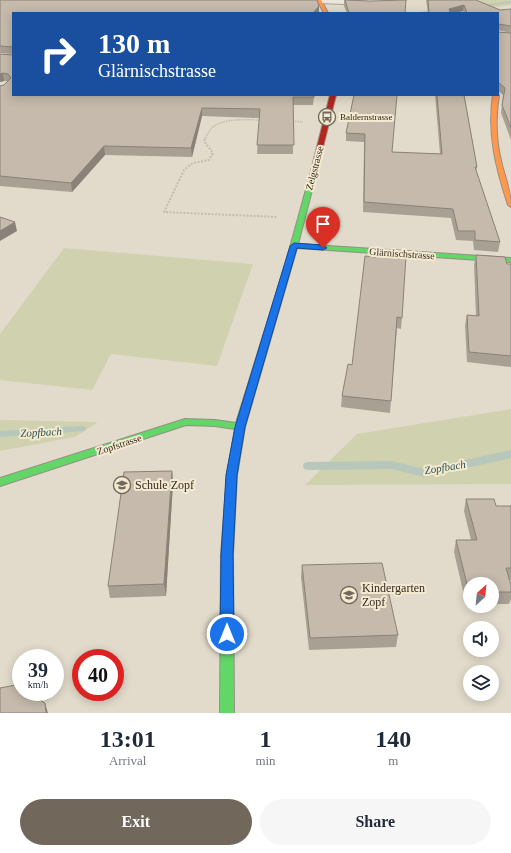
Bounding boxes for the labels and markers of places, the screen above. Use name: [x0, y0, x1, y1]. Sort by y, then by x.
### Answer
bus stop icon: Baldernstrasse: [317, 107, 337, 127]
place label: Baldernstrasse: [340, 112, 392, 122]
pin: [306, 207, 340, 248]
school or university icon: Schule Zopf: [112, 475, 132, 495]
place label: Schule Zopf: [135, 478, 194, 492]
place label: Kindergarten Zopf: [362, 581, 425, 609]
school or university icon: Kindergarten Zopf: [339, 585, 359, 605]

